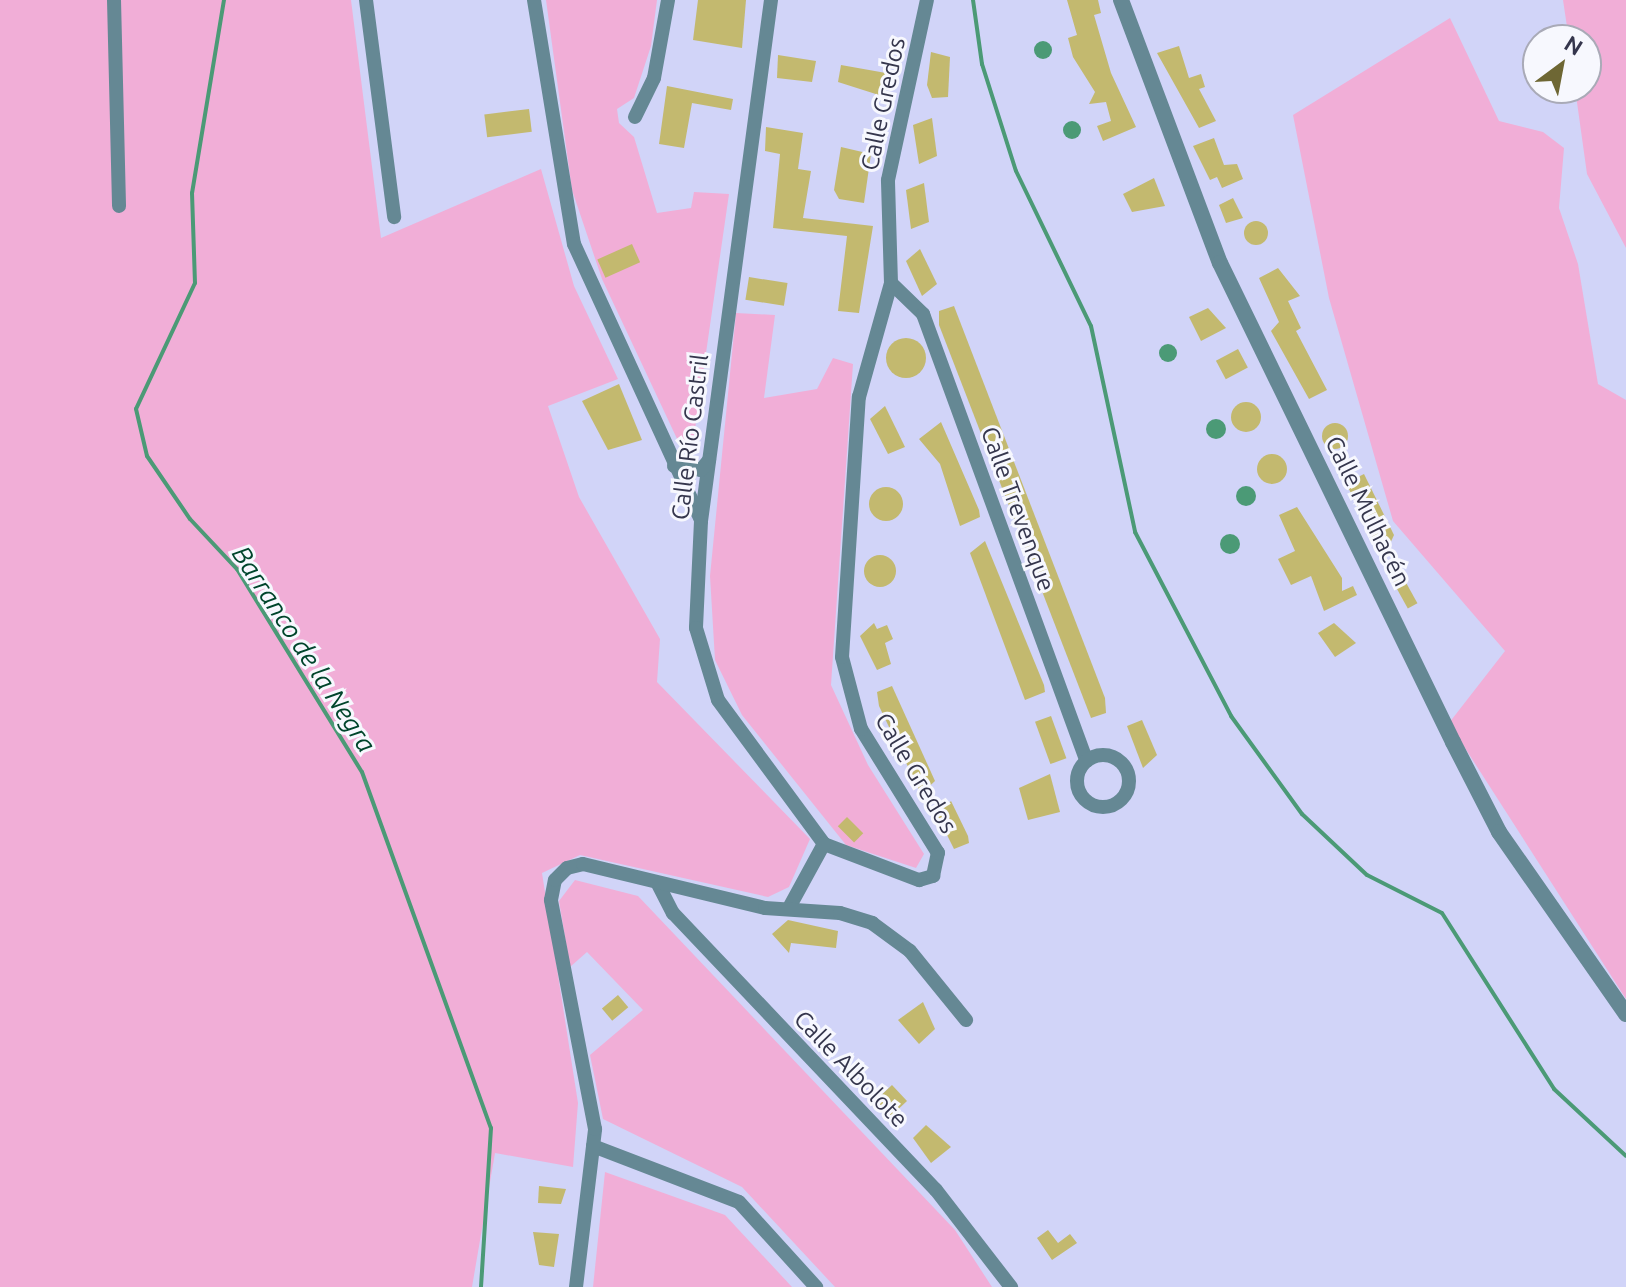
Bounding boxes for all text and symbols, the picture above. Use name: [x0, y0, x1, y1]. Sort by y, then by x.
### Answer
north arrow: [1522, 24, 1602, 104]
text: N: [1560, 30, 1588, 60]
street label: Calle Gredos: [855, 35, 911, 173]
street label: Calle Río Castril: [666, 352, 714, 522]
street label: Calle Trevenque: [975, 423, 1061, 595]
street label: Calle Mulhacén: [1319, 431, 1417, 591]
water label: Barranco de la Negra: [226, 540, 382, 758]
street label: Calle Gredos: [869, 708, 963, 838]
street label: Calle Albolote: [788, 1005, 914, 1133]

